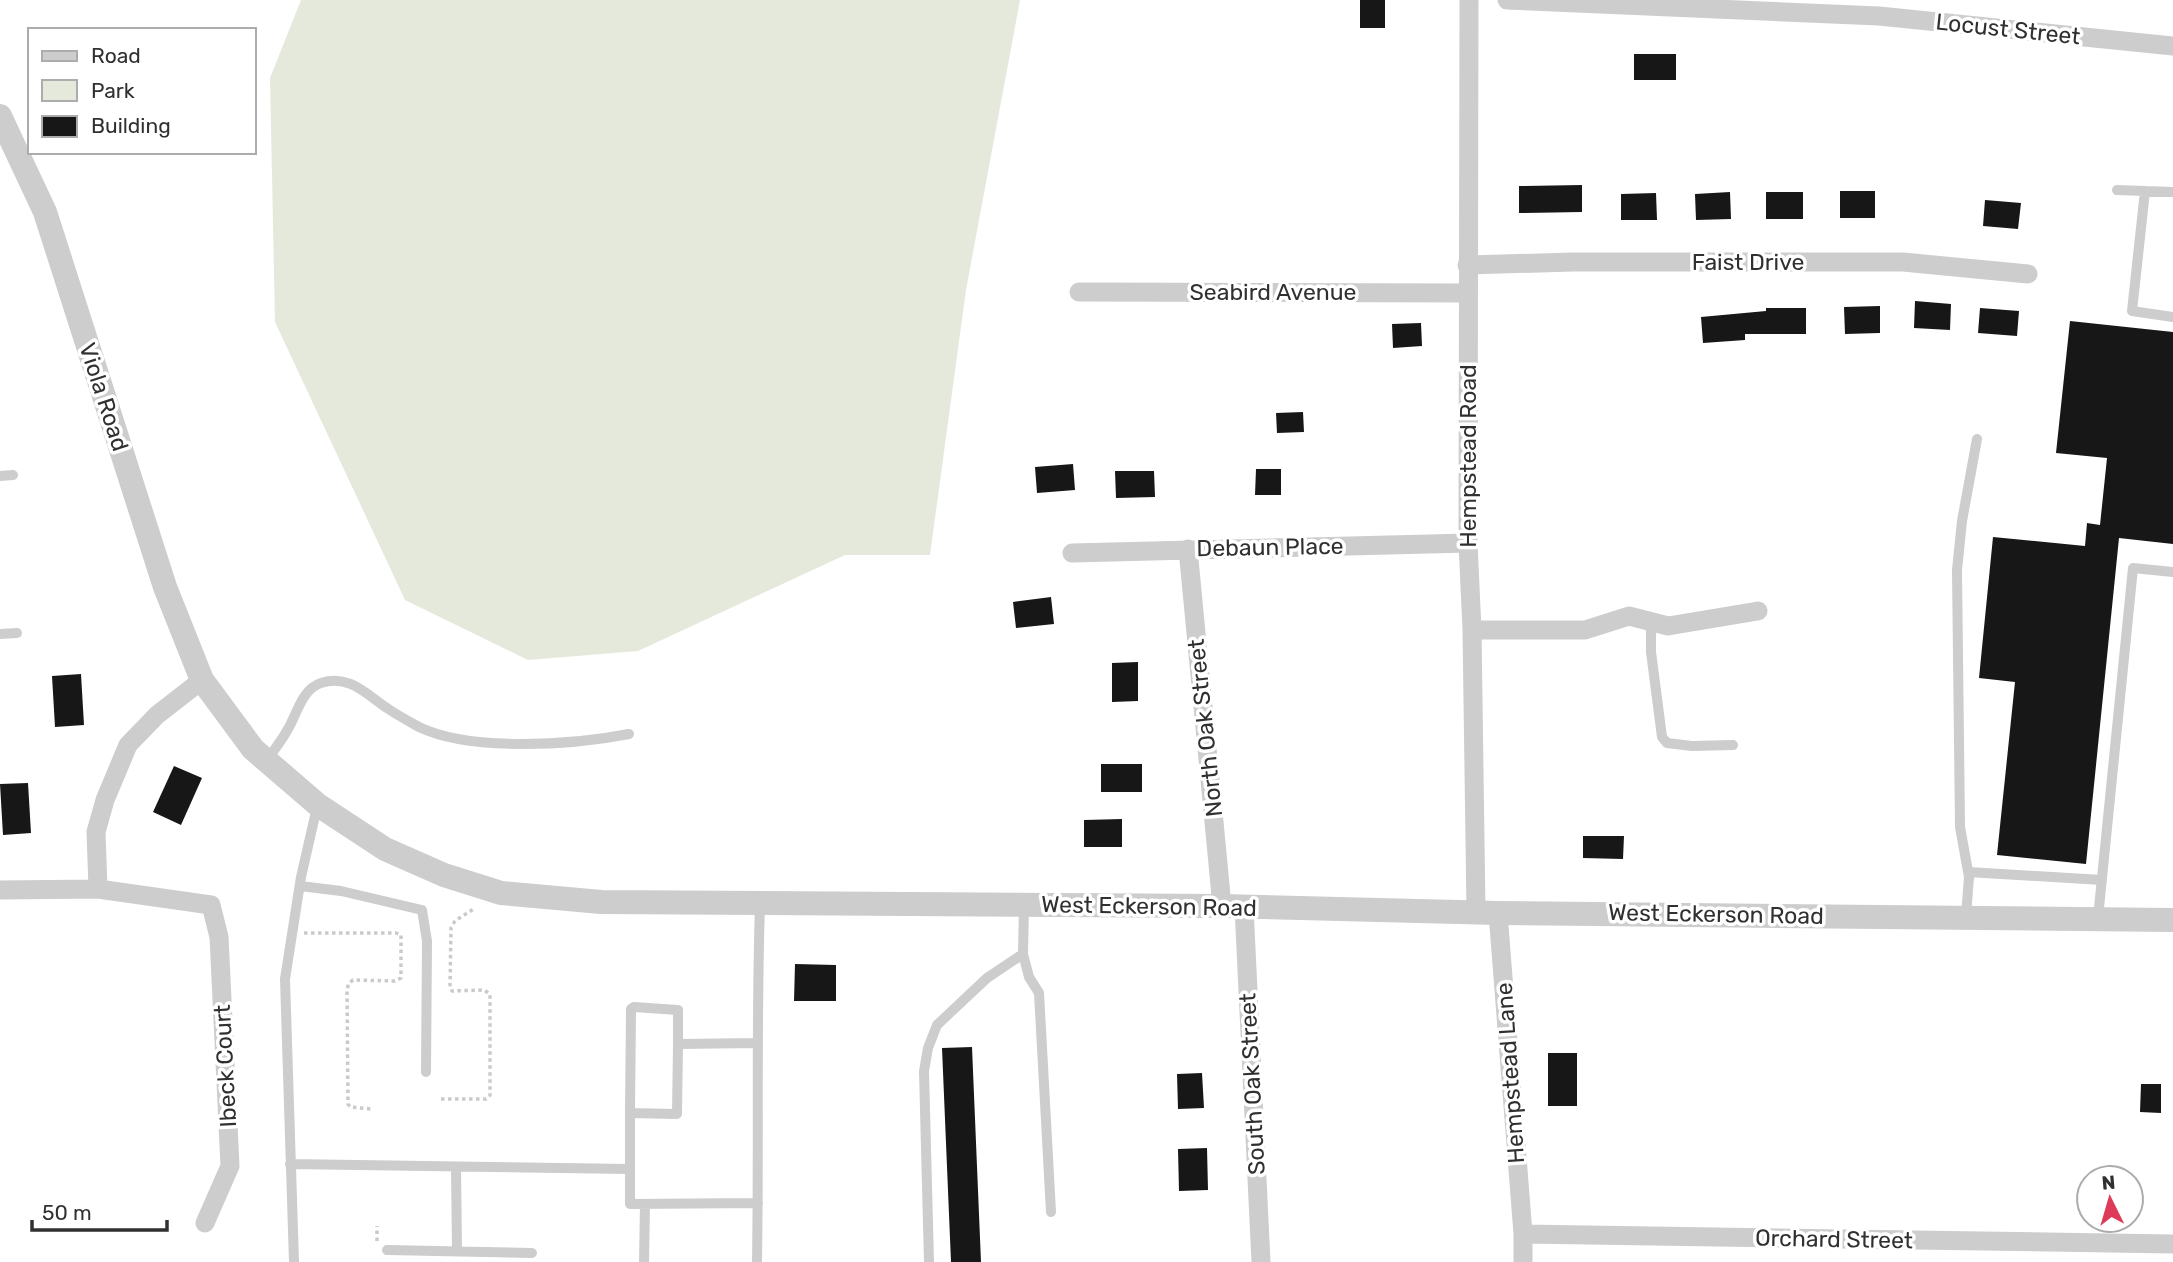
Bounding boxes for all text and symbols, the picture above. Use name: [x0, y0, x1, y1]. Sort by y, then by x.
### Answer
street label: Locust Street: [1934, 7, 2082, 51]
legend: [28, 28, 256, 154]
text: Road: [91, 43, 141, 68]
text: Park: [91, 78, 135, 103]
text: Building: [91, 113, 171, 138]
street label: Faist Drive: [1692, 248, 1804, 276]
street label: Seabird Avenue: [1190, 278, 1356, 306]
street label: Viola Road: [73, 339, 135, 455]
street label: Hempstead Road: [1454, 364, 1482, 548]
street label: Debaun Place: [1196, 532, 1344, 562]
street label: North Oak Street: [1182, 638, 1228, 818]
street label: West Eckerson Road: [1041, 890, 1257, 922]
street label: West Eckerson Road: [1608, 898, 1824, 930]
street label: Hempstead Lane: [1490, 981, 1530, 1165]
street label: South Oak Street: [1233, 992, 1271, 1176]
street label: Ibeck Court: [208, 1004, 242, 1128]
north arrow: [2075, 1164, 2145, 1234]
text: N: [2101, 1171, 2116, 1195]
scale bar: [32, 1188, 166, 1232]
text: 50 m: [42, 1200, 92, 1225]
street label: Orchard Street: [1755, 1224, 1913, 1254]

